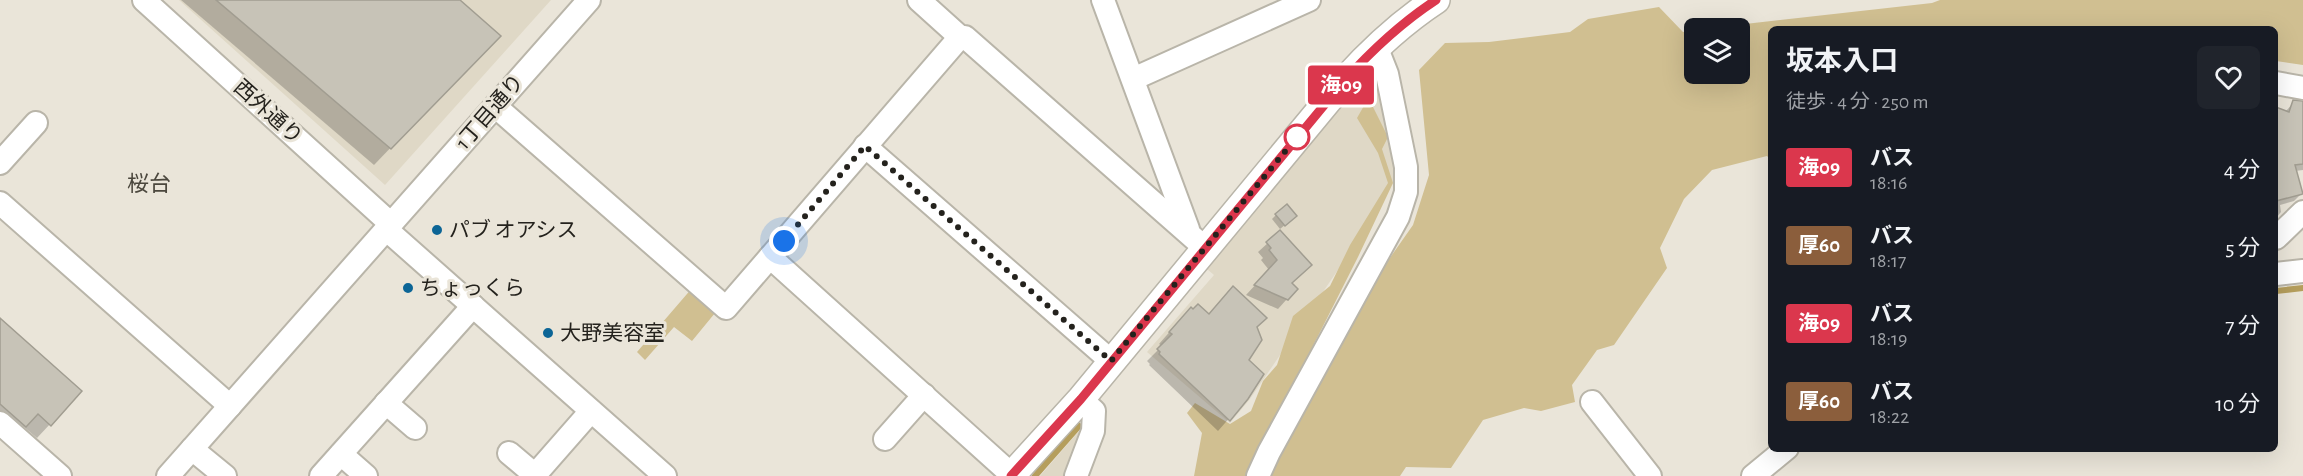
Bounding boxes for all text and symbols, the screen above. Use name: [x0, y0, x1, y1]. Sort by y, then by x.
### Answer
map controls: [1684, 18, 1750, 84]
button: layers: [1684, 18, 1750, 84]
button: heart: [2197, 46, 2260, 109]
text: 坂本入口: [1786, 48, 1898, 76]
line badge: 海09: [1306, 66, 1376, 104]
street label: 1丁目通り: [451, 70, 528, 153]
street label: 西外通り: [230, 75, 307, 148]
text: 海09: [1320, 75, 1362, 96]
text: 徒歩 · 4 分 · 250 m: [1786, 92, 1929, 112]
unlabelled marker: [1284, 124, 1310, 150]
text: バス: [1870, 147, 1914, 169]
text: 海09: [1798, 157, 1840, 178]
text: 4 分: [2224, 159, 2260, 181]
district label: 桜台: [127, 172, 171, 195]
text: 18:16: [1870, 173, 1907, 193]
place label: パブ オアシス: [449, 218, 578, 241]
marker: パブ オアシス: [430, 223, 444, 237]
text: バス: [1870, 225, 1914, 247]
your location: [769, 226, 799, 256]
text: 厚60: [1798, 235, 1840, 256]
text: 5 分: [2225, 237, 2260, 259]
text: 18:17: [1870, 251, 1906, 271]
place label: ちょっくら: [420, 278, 525, 299]
marker: ちょっくら: [401, 281, 415, 295]
text: バス: [1870, 303, 1914, 325]
text: 海09: [1798, 313, 1840, 334]
text: 7 分: [2225, 315, 2260, 337]
place label: 大野美容室: [560, 322, 665, 344]
marker: 大野美容室: [541, 326, 555, 340]
text: 18:19: [1870, 329, 1907, 349]
text: バス: [1870, 381, 1914, 403]
text: 厚60: [1798, 391, 1840, 412]
text: 10 分: [2215, 393, 2260, 415]
text: 18:22: [1870, 407, 1909, 427]

